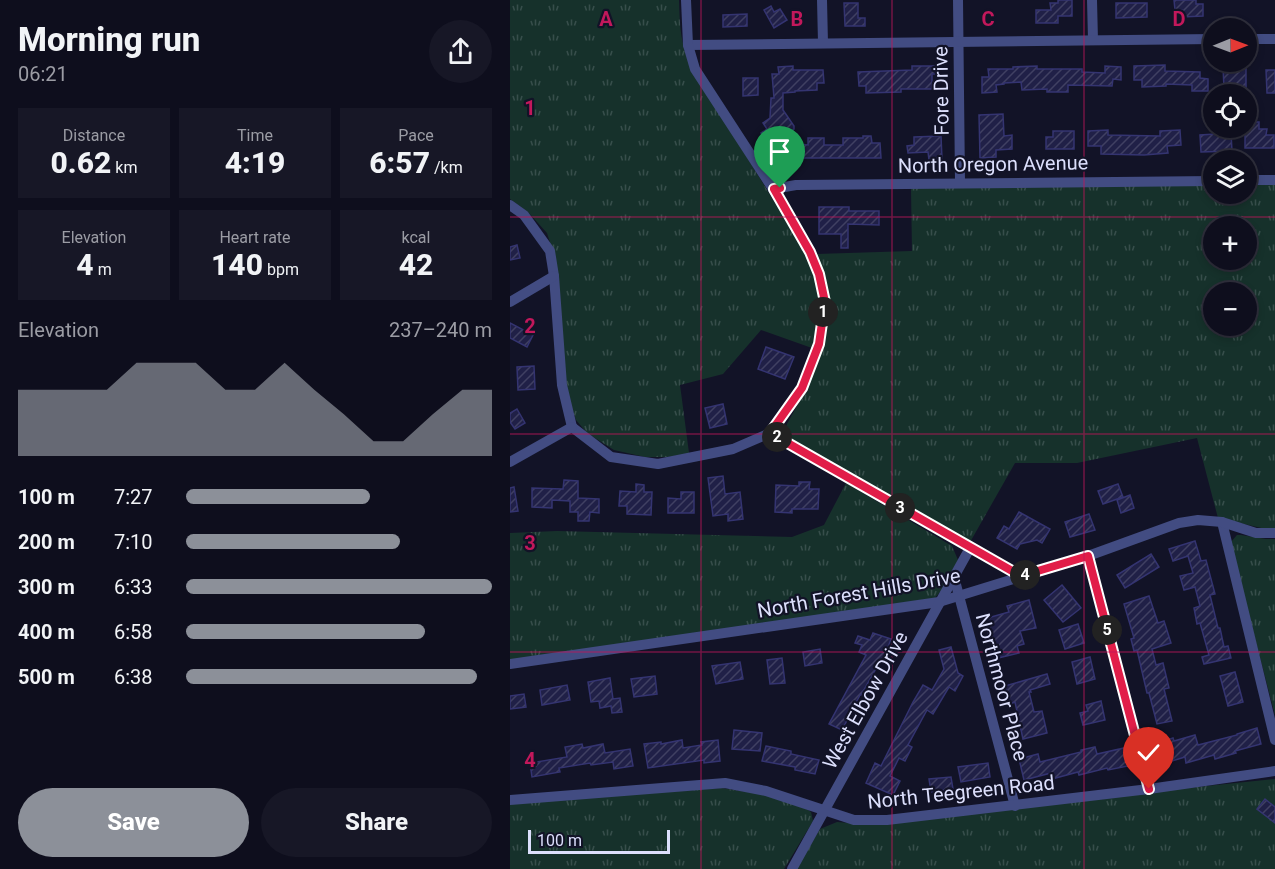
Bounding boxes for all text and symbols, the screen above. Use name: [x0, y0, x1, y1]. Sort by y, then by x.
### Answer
text: A: [599, 7, 613, 31]
text: B: [791, 7, 803, 31]
text: C: [981, 7, 995, 31]
text: D: [1173, 7, 1186, 31]
north arrow: [1203, 18, 1257, 72]
map controls: [1203, 18, 1257, 336]
text: Morning run: [18, 20, 200, 59]
button: share: [429, 20, 492, 83]
street label: Fore Drive: [928, 46, 954, 136]
text: 06:21: [18, 62, 68, 86]
button: locate: [1203, 84, 1257, 138]
text: 1: [524, 96, 536, 120]
text: Distance: [63, 126, 125, 145]
text: Time: [237, 126, 273, 145]
text: Pace: [398, 126, 434, 145]
pin: [754, 126, 805, 188]
icon: arrive: [763, 135, 796, 168]
text: 0.62: [51, 145, 111, 180]
text: 4:19: [225, 145, 285, 180]
text: 6:57: [369, 145, 430, 180]
street label: North Oregon Avenue: [898, 150, 1088, 178]
button: layers: [1203, 150, 1257, 204]
text: km: [111, 158, 137, 177]
text: /km: [430, 158, 463, 177]
button: +: [1203, 216, 1257, 270]
text: Elevation: [62, 228, 126, 247]
text: Heart rate: [219, 228, 291, 247]
text: kcal: [402, 228, 430, 247]
text: 4: [76, 247, 94, 282]
text: 140: [211, 247, 263, 282]
text: 42: [399, 247, 433, 282]
text: m: [94, 260, 112, 279]
text: bpm: [263, 260, 299, 279]
button: −: [1203, 282, 1257, 336]
pin: 1: [808, 297, 838, 327]
text: 1: [818, 302, 828, 321]
text: 2: [524, 314, 536, 338]
text: Elevation: [18, 318, 99, 342]
text: 237–240 m: [389, 318, 492, 342]
pin: 2: [762, 422, 792, 452]
text: 2: [772, 427, 782, 446]
text: 100 m: [18, 485, 75, 509]
text: 7:27: [114, 485, 153, 509]
pin: 3: [885, 493, 915, 523]
text: 3: [895, 498, 905, 517]
text: 200 m: [18, 530, 75, 554]
text: 7:10: [114, 530, 153, 554]
text: 3: [524, 531, 536, 555]
pin: 4: [1010, 560, 1040, 590]
street label: North Forest Hills Drive: [756, 563, 962, 623]
text: 4: [1020, 565, 1030, 584]
text: 300 m: [18, 575, 75, 599]
text: 6:33: [114, 575, 153, 599]
street label: Northmoor Place: [971, 610, 1033, 764]
pin: 5: [1092, 615, 1122, 645]
text: 400 m: [18, 620, 75, 644]
text: 6:58: [114, 620, 153, 644]
text: 5: [1102, 620, 1112, 639]
street label: West Elbow Drive: [817, 627, 913, 773]
text: 500 m: [18, 665, 75, 689]
text: 6:38: [114, 665, 153, 689]
pin: [1123, 727, 1174, 789]
icon: check: [1132, 736, 1165, 769]
text: 4: [524, 748, 536, 772]
street label: North Teegreen Road: [866, 770, 1056, 814]
button: Save: [18, 788, 249, 857]
button: Share: [261, 788, 492, 857]
scale bar: [528, 827, 670, 854]
text: 100 m: [537, 831, 582, 850]

